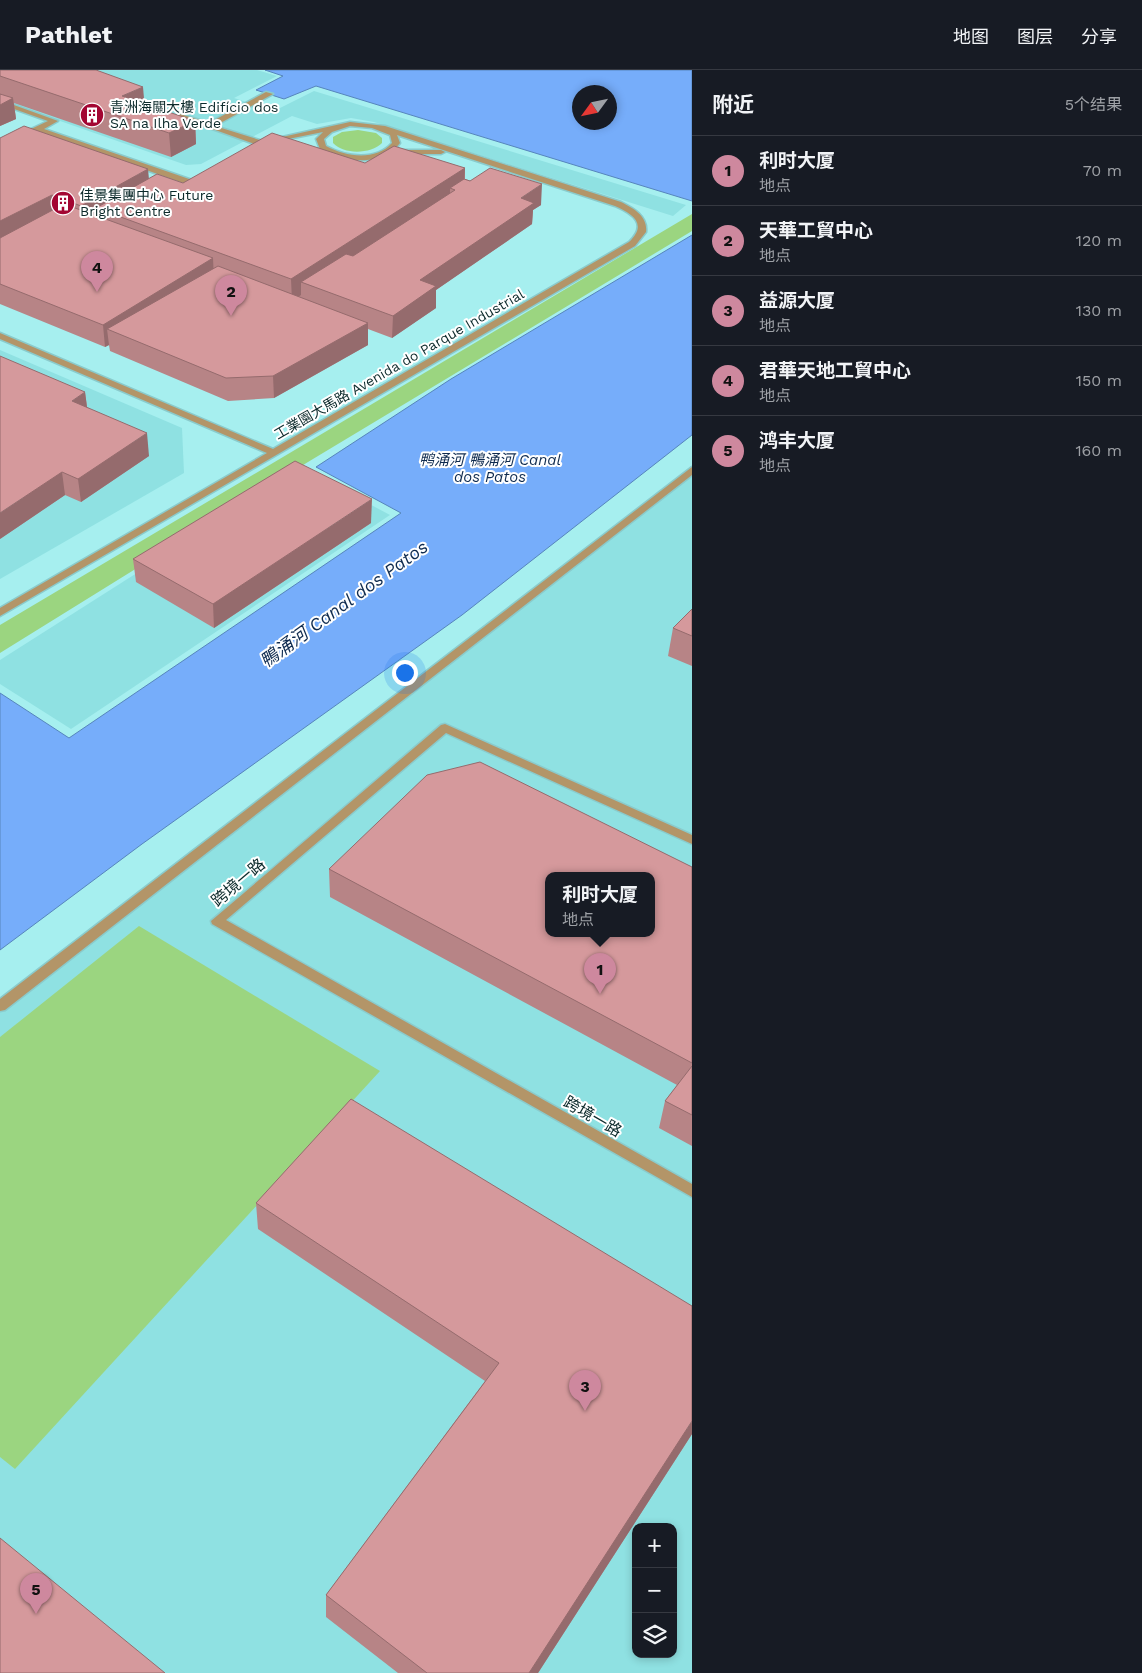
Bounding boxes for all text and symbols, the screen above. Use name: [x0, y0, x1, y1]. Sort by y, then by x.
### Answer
text: Pathlet: [25, 21, 112, 49]
text: 地图: [953, 26, 989, 47]
text: 图层: [1017, 26, 1053, 47]
text: 分享: [1081, 26, 1117, 47]
north arrow: [572, 85, 617, 130]
text: 附近: [712, 92, 754, 117]
text: 5个结果: [1065, 95, 1122, 114]
place label: 青洲海關大樓 Edifício dos SA na Ilha Verde: [110, 99, 278, 131]
building icon: 青洲海關大樓 Edifício dos SA na Ilha Verde: [79, 102, 105, 128]
text: 利时大厦: [759, 149, 835, 172]
text: 1: [725, 161, 731, 180]
text: 70 m: [1083, 161, 1122, 180]
text: 地点: [759, 176, 791, 195]
place label: 佳景集團中心 Future Bright Centre: [80, 187, 213, 219]
building icon: 佳景集團中心 Future Bright Centre: [50, 190, 76, 216]
text: 天華工貿中心: [759, 219, 873, 242]
text: 2: [723, 231, 733, 250]
text: 120 m: [1076, 231, 1122, 250]
text: 地点: [759, 246, 791, 265]
pin: 4: [81, 251, 113, 292]
pin: 2: [215, 275, 247, 316]
street label: 工業園大馬路 Avenida do Parque Industrial: [271, 285, 527, 442]
text: 益源大厦: [759, 289, 835, 312]
text: 3: [723, 301, 733, 320]
text: 130 m: [1076, 301, 1122, 320]
text: 地点: [759, 316, 791, 335]
text: 君華天地工貿中心: [759, 359, 911, 382]
text: 4: [723, 371, 733, 390]
text: 150 m: [1076, 371, 1122, 390]
text: 地点: [759, 386, 791, 405]
text: 鸿丰大厦: [759, 429, 835, 452]
text: 5: [723, 441, 733, 460]
text: 160 m: [1075, 441, 1122, 460]
water label: 鸭涌河 鴨涌河 Canal dos Patos: [419, 451, 561, 486]
text: 地点: [759, 456, 791, 475]
water label: 鴨涌河 Canal dos Patos: [256, 536, 432, 671]
your location: [392, 660, 418, 686]
street label: 跨境一路: [208, 855, 269, 910]
popup: [545, 872, 655, 937]
text: 利时大厦: [562, 883, 638, 906]
text: 地点: [562, 910, 594, 929]
pin: 1: [584, 953, 616, 994]
street label: 跨境一路: [560, 1092, 625, 1141]
pin: 3: [569, 1370, 601, 1411]
map controls: [632, 1523, 677, 1658]
button: +: [632, 1523, 677, 1568]
button: −: [632, 1568, 677, 1613]
pin: 5: [20, 1573, 52, 1614]
button: layers: [632, 1613, 677, 1658]

